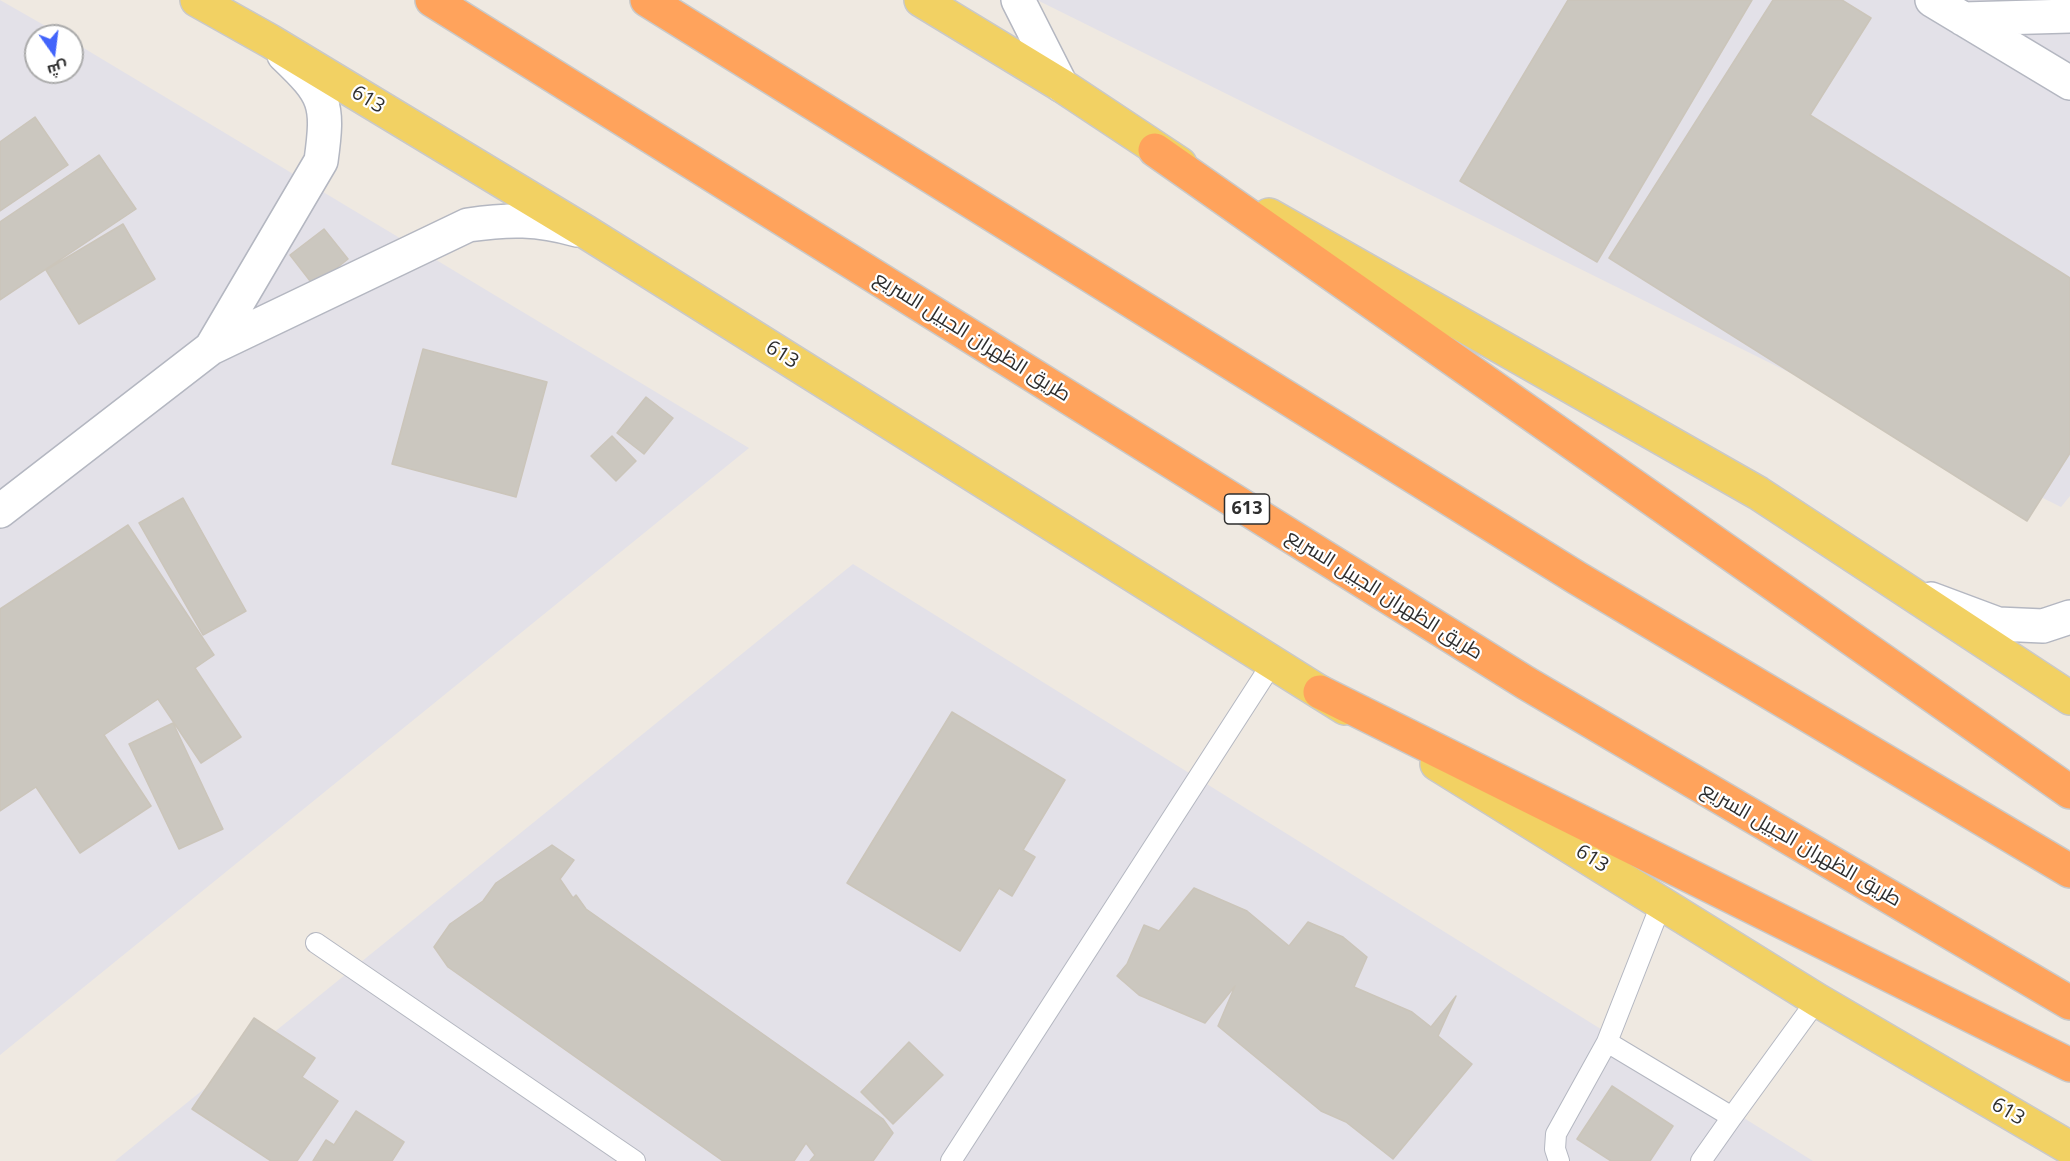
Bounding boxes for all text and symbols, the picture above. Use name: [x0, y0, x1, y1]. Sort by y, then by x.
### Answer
north arrow: [24, 24, 84, 84]
text: ش: [45, 56, 70, 83]
street label: 613: [347, 81, 389, 119]
street label: طريق الظهران الجبيل السريع: [869, 267, 1075, 407]
street label: 613: [761, 336, 803, 374]
road number: 613: [1224, 494, 1270, 524]
street label: طريق الظهران الجبيل السريع: [1281, 525, 1487, 665]
street label: طريق الظهران الجبيل السريع: [1697, 778, 1905, 912]
street label: 613: [1571, 840, 1613, 878]
street label: 613: [1987, 1093, 2029, 1131]

